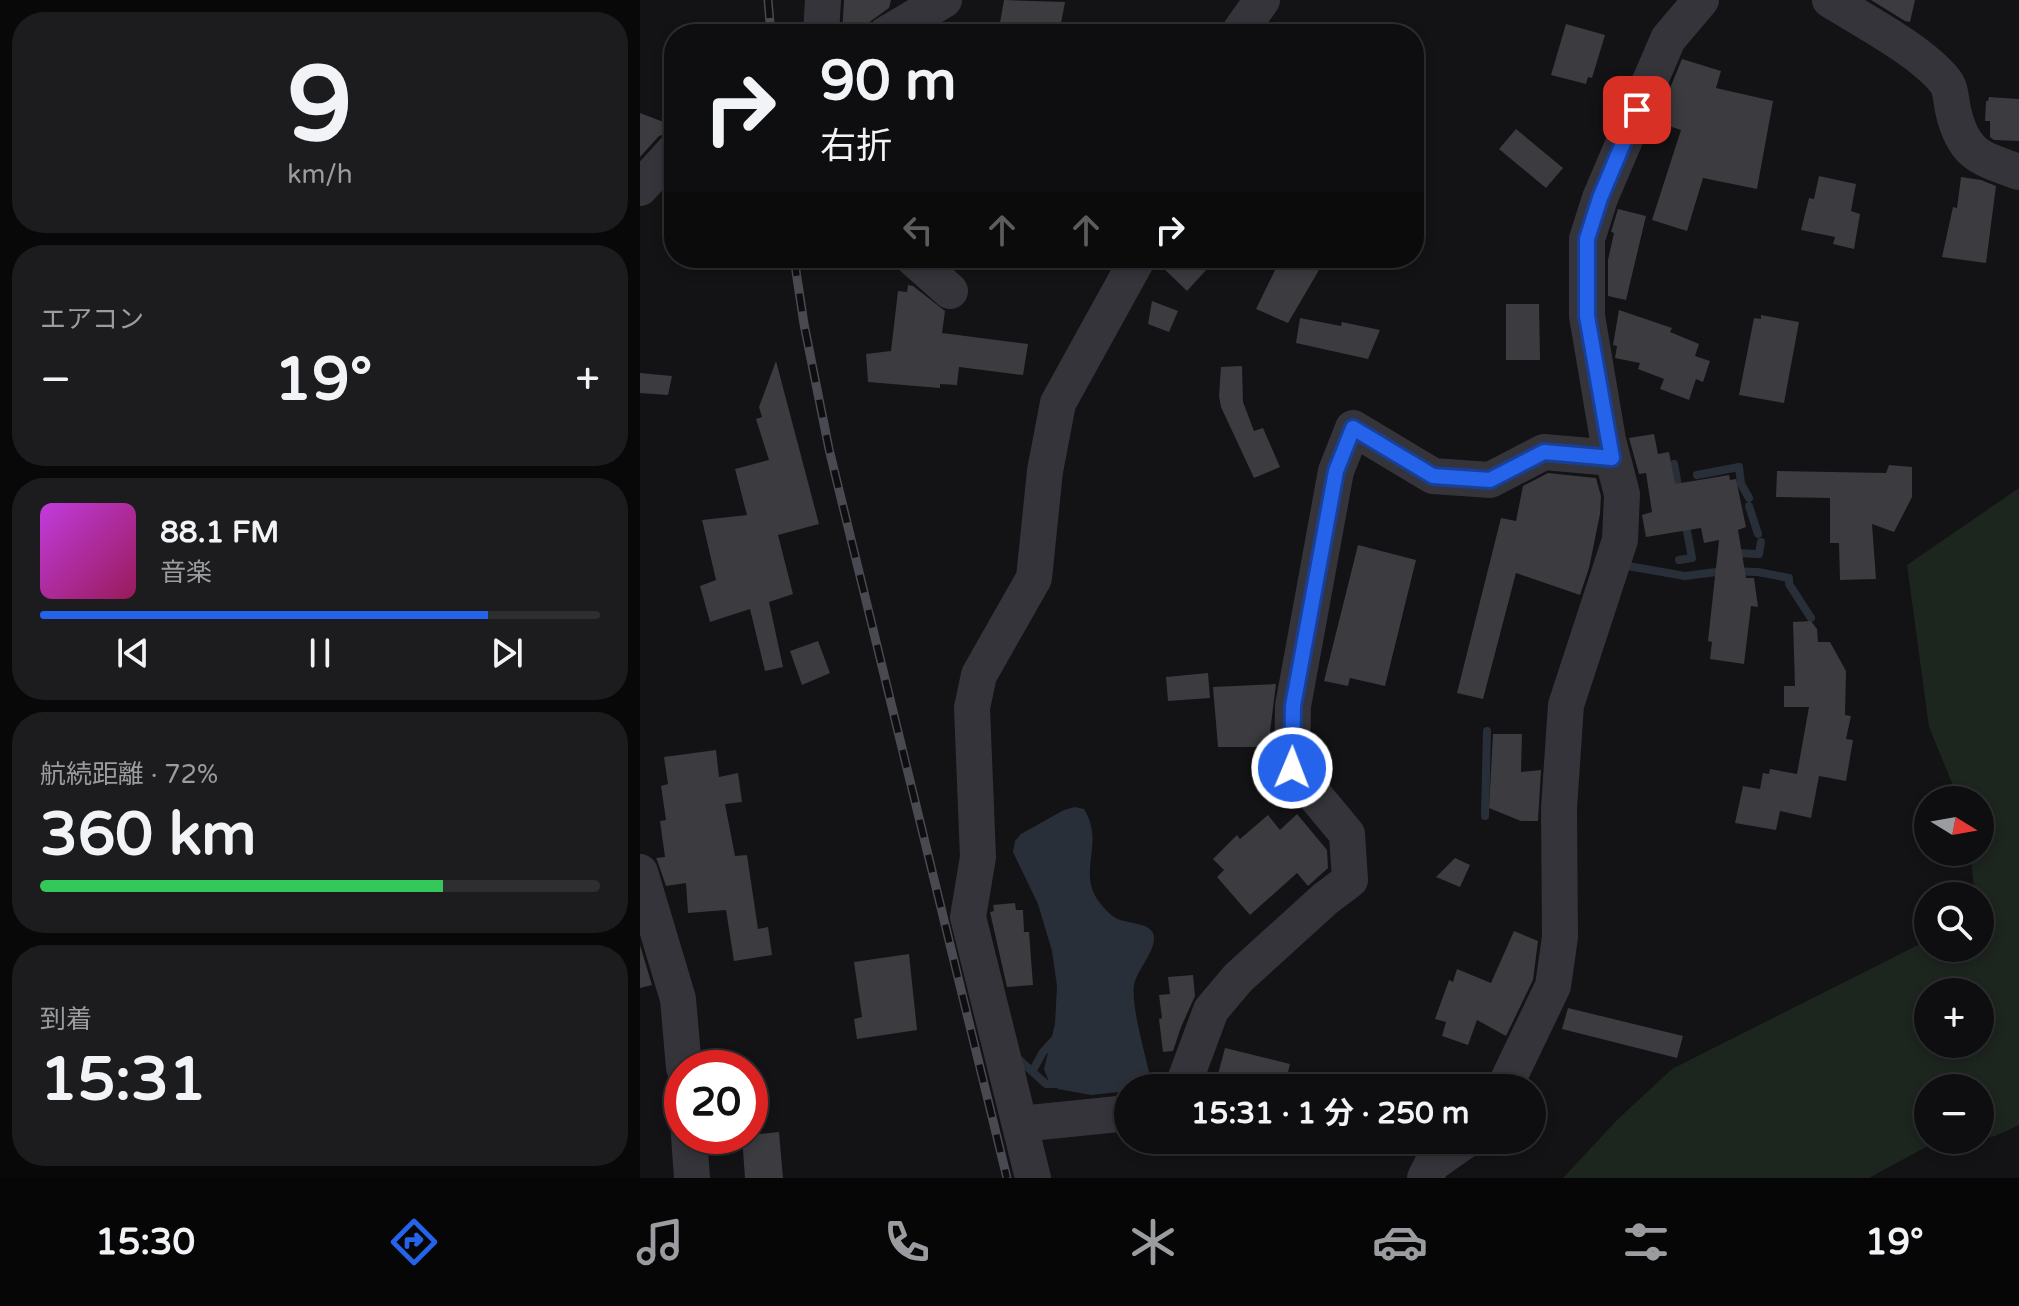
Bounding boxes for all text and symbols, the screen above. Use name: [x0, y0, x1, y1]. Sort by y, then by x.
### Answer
text: 9: [287, 44, 353, 169]
text: 90 m: [820, 48, 956, 115]
icon: right: [688, 56, 792, 160]
pin: [1603, 76, 1671, 144]
icon: arrive: [1615, 88, 1659, 132]
text: 右折: [820, 125, 892, 168]
text: km/h: [287, 159, 353, 190]
icon: left: [896, 208, 940, 252]
icon: ahead: [980, 208, 1024, 252]
icon: ahead: [1064, 208, 1108, 252]
icon: right: [1148, 208, 1192, 252]
text: エアコン: [40, 304, 144, 335]
text: 19°: [274, 344, 372, 416]
text: −: [40, 354, 71, 407]
text: +: [575, 354, 600, 407]
text: 88.1 FM: [160, 514, 279, 551]
text: 音楽: [160, 557, 212, 588]
icon: previous: [111, 631, 155, 675]
icon: pause: [298, 631, 342, 675]
icon: next: [485, 631, 529, 675]
position arrow: [1250, 726, 1334, 810]
text: 航続距離 · 72%: [40, 759, 218, 790]
north arrow: [1914, 786, 1994, 866]
map controls: [1914, 786, 1994, 1154]
text: 360 km: [40, 799, 256, 871]
button: search: [1914, 882, 1994, 962]
button: +: [1914, 978, 1994, 1058]
text: 到着: [40, 1004, 92, 1035]
text: 15:31: [40, 1044, 206, 1116]
speed limit sign: 20: [664, 1050, 768, 1154]
button: −: [1914, 1074, 1994, 1154]
text: 15:31 · 1 分 · 250 m: [1191, 1095, 1469, 1132]
icon: directions: [386, 1214, 442, 1270]
icon: music: [632, 1214, 688, 1270]
icon: phone: [879, 1214, 935, 1270]
icon: climate: [1125, 1214, 1181, 1270]
icon: car: [1372, 1214, 1428, 1270]
icon: filters: [1618, 1214, 1674, 1270]
text: 15:30: [95, 1221, 195, 1264]
text: 19°: [1865, 1221, 1924, 1264]

